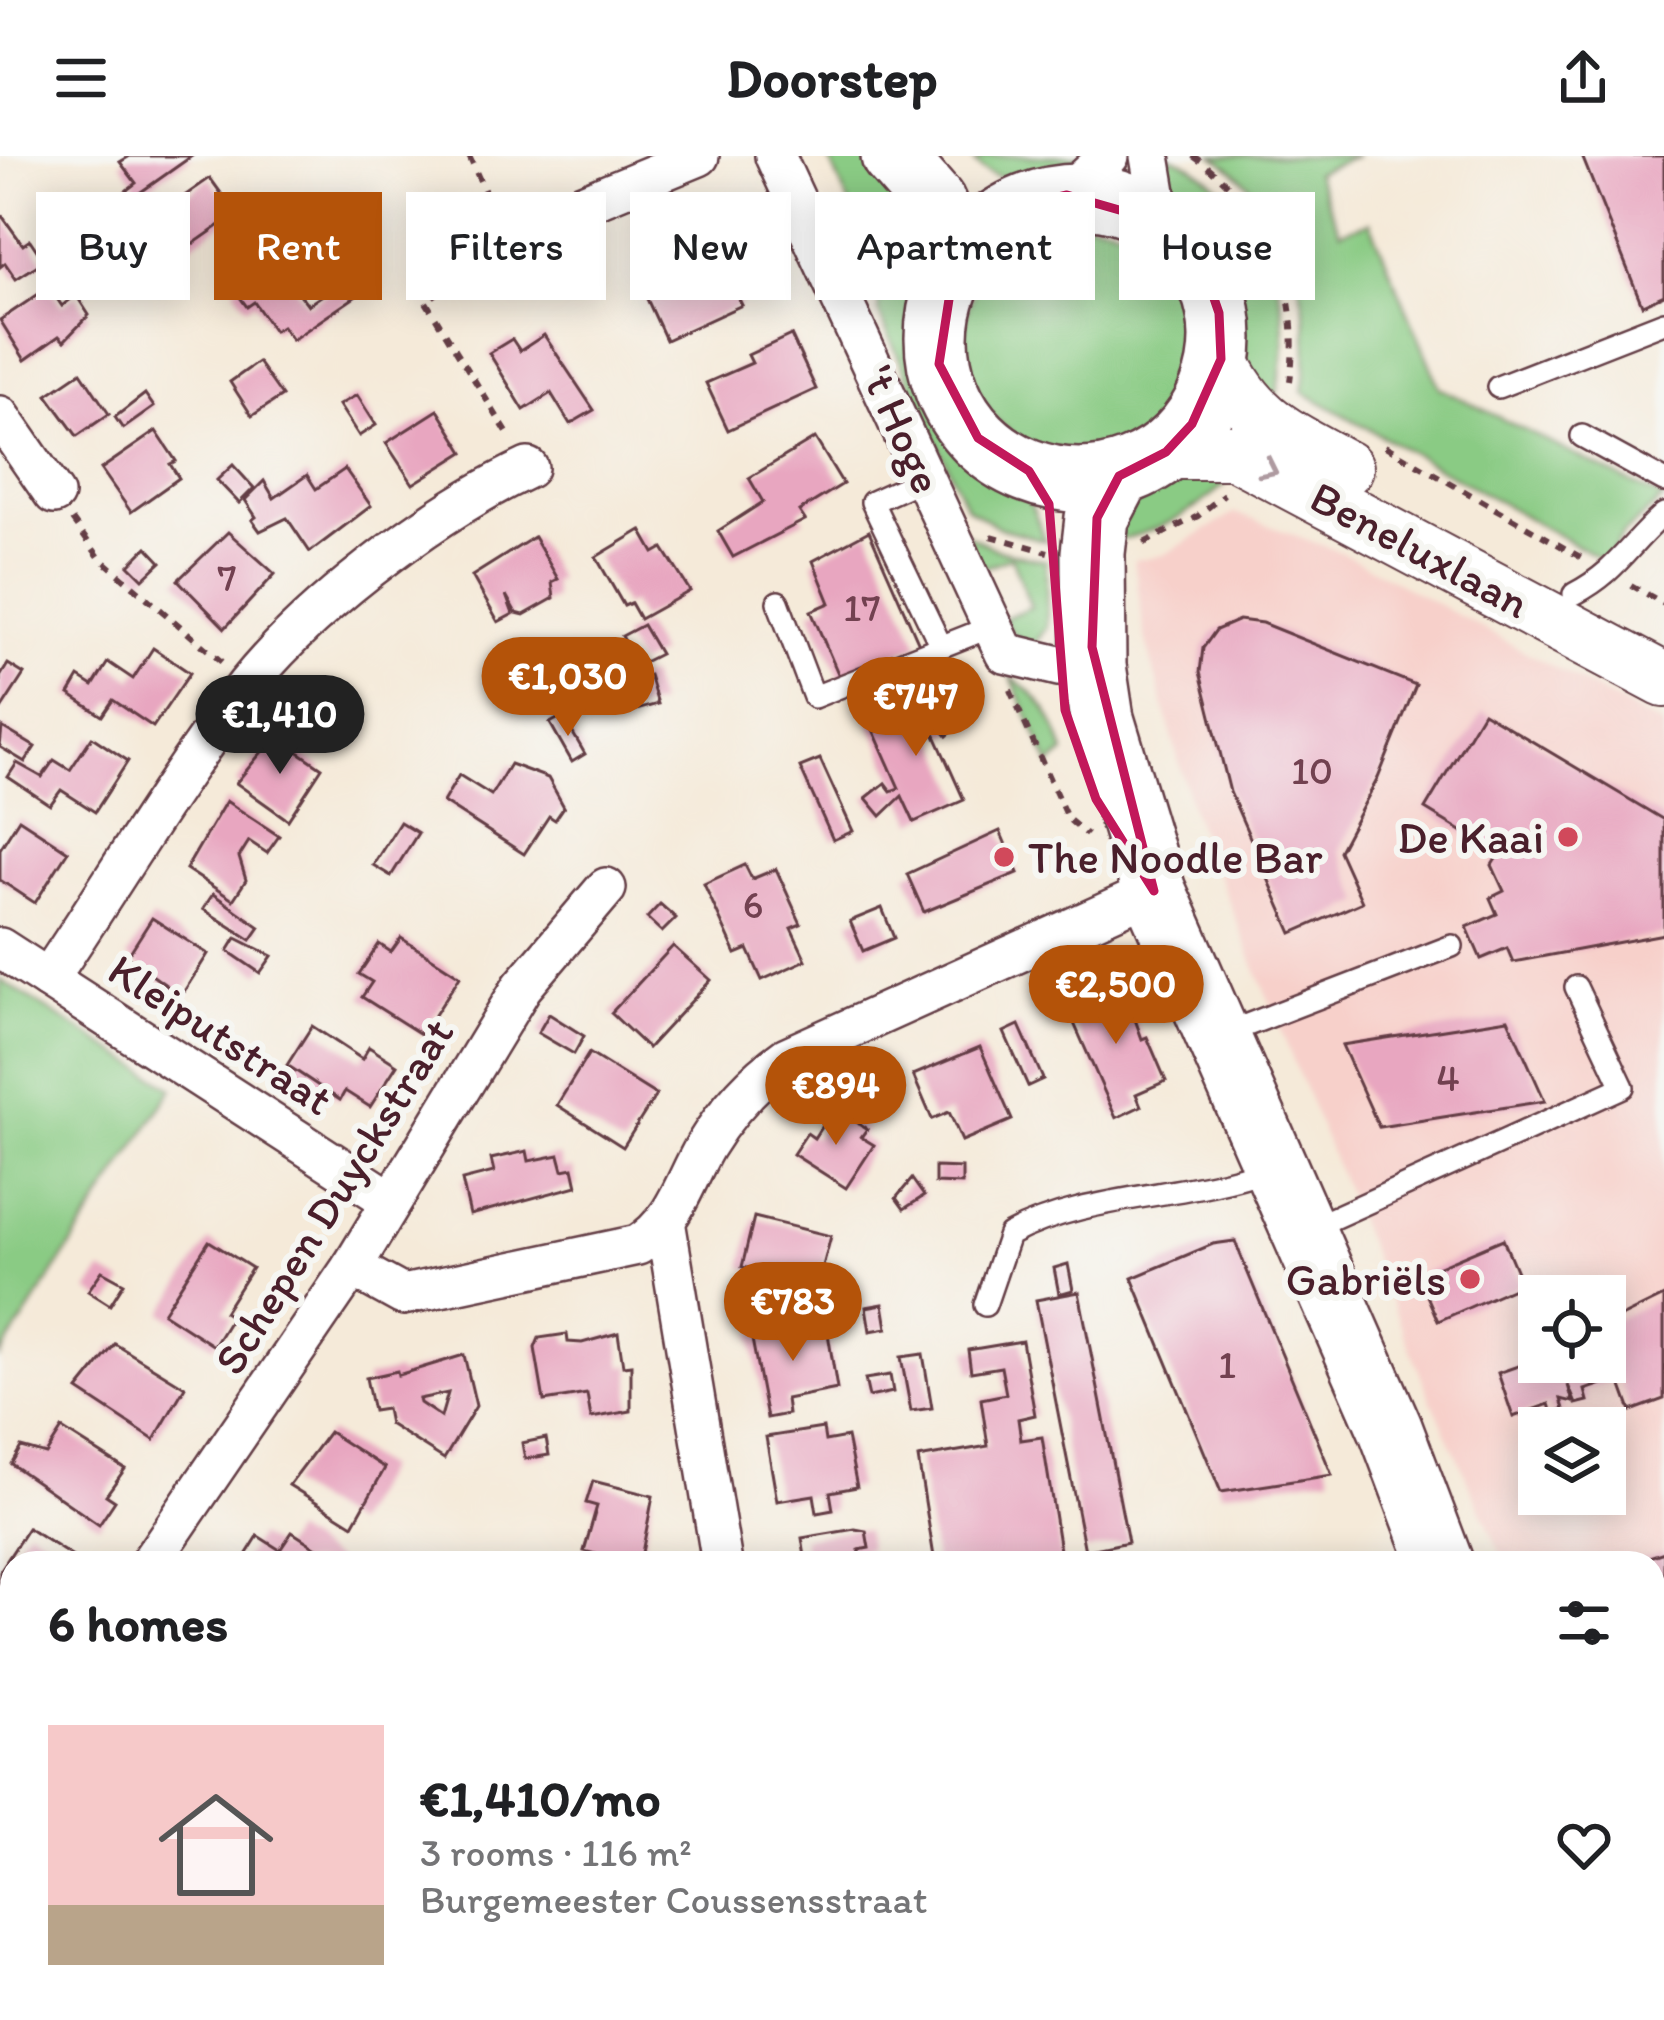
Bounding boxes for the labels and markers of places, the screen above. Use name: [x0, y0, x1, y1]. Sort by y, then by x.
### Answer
pin: €1,030: [470, 637, 666, 739]
pin: €747: [845, 657, 987, 759]
pin: €1,410: [182, 675, 378, 777]
place label: De Kaai: [1397, 810, 1544, 864]
marker: De Kaai: [1555, 824, 1581, 850]
place label: The Noodle Bar: [1028, 830, 1323, 884]
marker: The Noodle Bar: [991, 844, 1017, 870]
pin: €2,500: [1018, 945, 1214, 1047]
pin: €894: [765, 1046, 907, 1148]
place label: Gabriëls: [1285, 1252, 1446, 1306]
pin: €783: [722, 1262, 864, 1364]
marker: Gabriëls: [1457, 1266, 1483, 1292]

